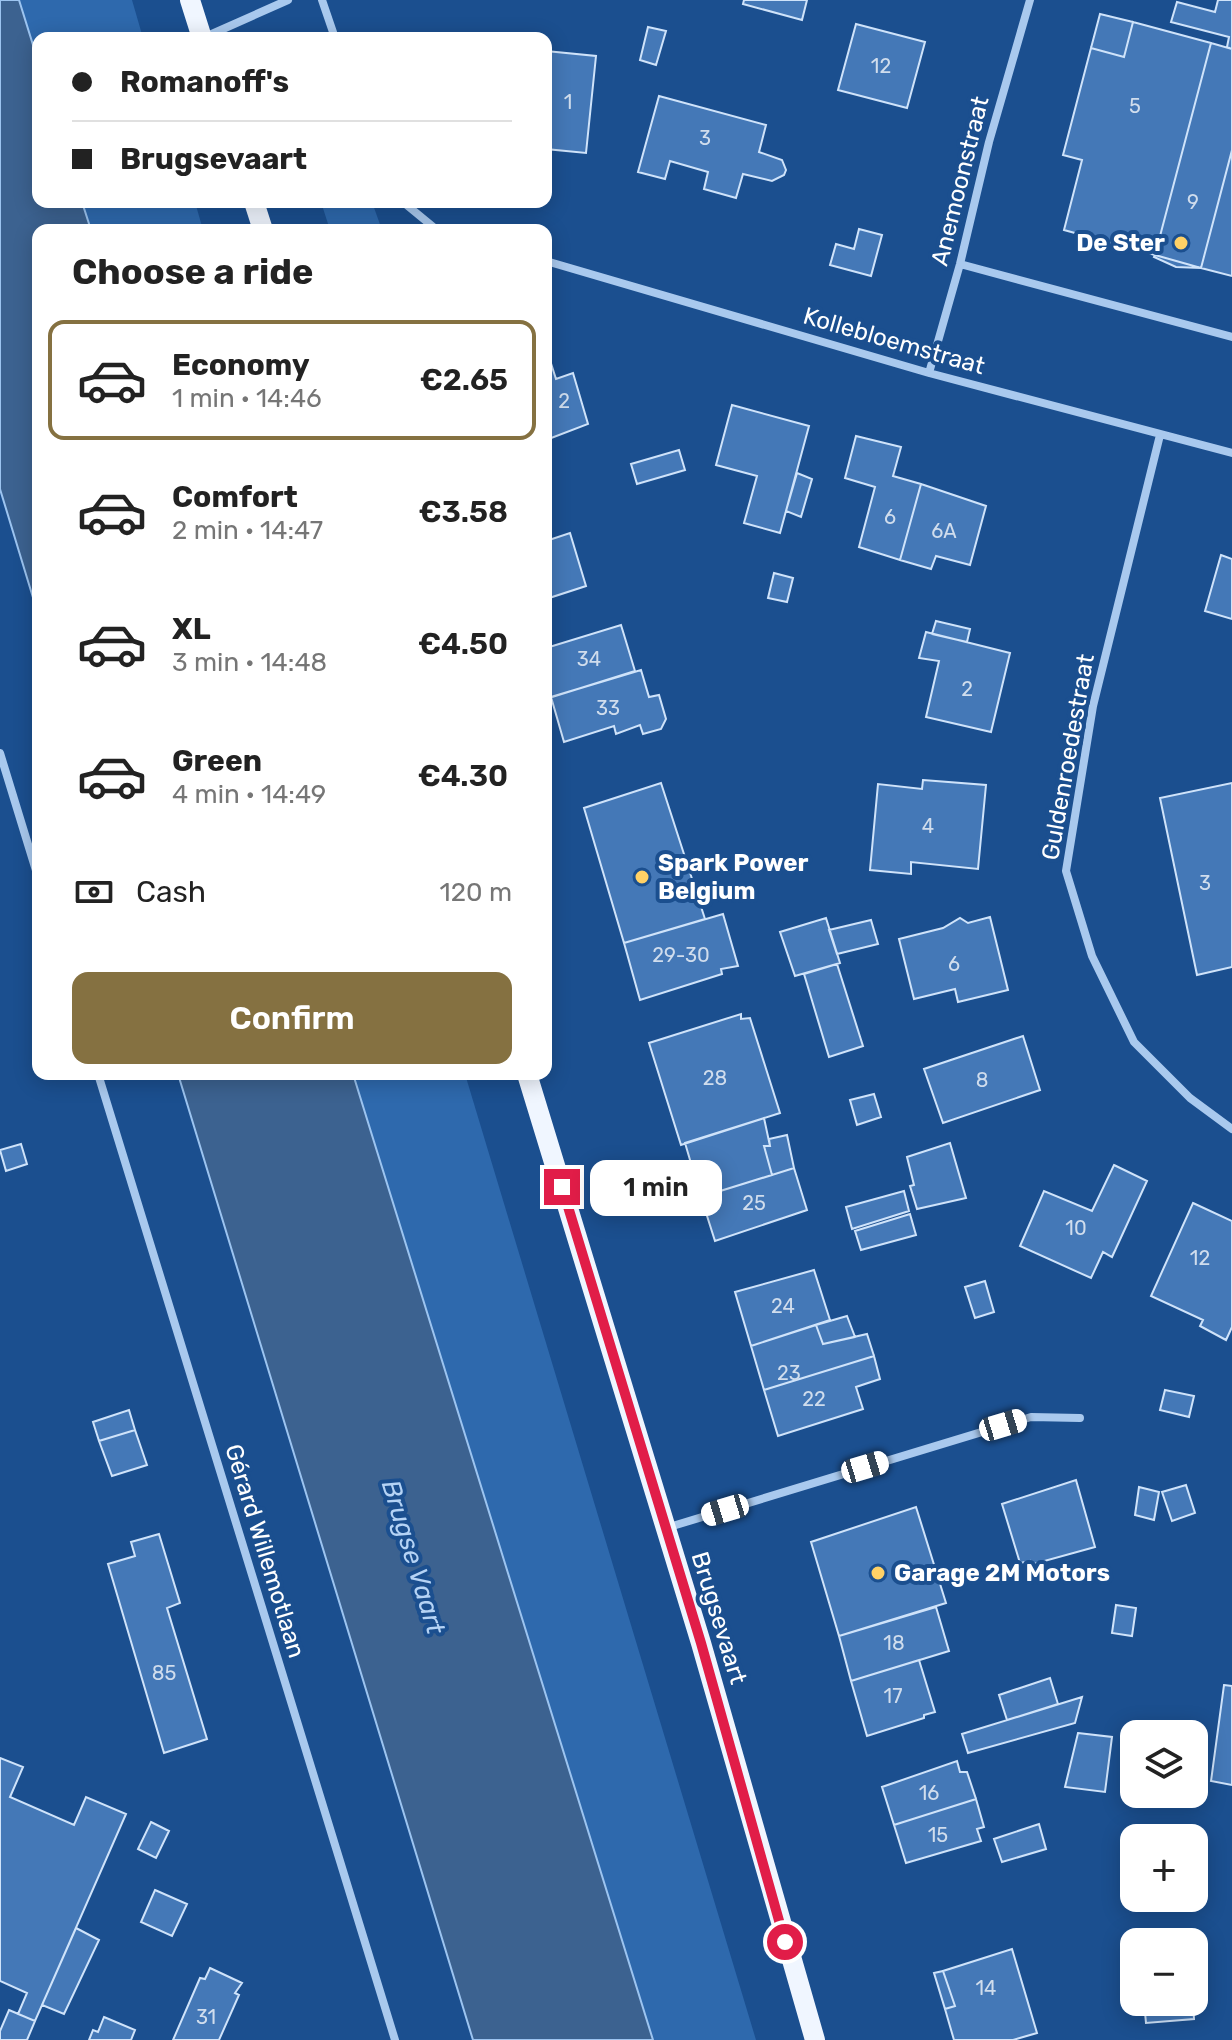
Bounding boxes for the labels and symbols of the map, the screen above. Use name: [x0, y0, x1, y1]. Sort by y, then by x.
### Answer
house number: 12: [871, 54, 891, 78]
house number: 1: [564, 90, 572, 114]
street label: Anemoonstraat: [925, 93, 995, 269]
house number: 5: [1129, 94, 1141, 118]
house number: 3: [699, 126, 711, 150]
house number: 9: [1187, 190, 1199, 214]
place label: De Ster: [1076, 229, 1165, 257]
marker: De Ster: [1172, 234, 1190, 252]
street label: Kollebloemstraat: [800, 302, 988, 380]
house number: 2: [558, 389, 570, 413]
house number: 6: [884, 505, 896, 529]
house number: 6A: [931, 519, 957, 543]
house number: 34: [577, 647, 601, 671]
street label: Guldenroedestraat: [1036, 652, 1100, 862]
house number: 2: [961, 677, 973, 701]
house number: 33: [596, 696, 620, 720]
house number: 4: [922, 814, 934, 838]
place label: Spark Power Belgium: [658, 849, 809, 905]
marker: Spark Power Belgium: [633, 868, 651, 886]
house number: 3: [1199, 871, 1211, 895]
house number: 29-30: [652, 943, 710, 967]
house number: 6: [948, 952, 960, 976]
house number: 28: [703, 1066, 727, 1090]
house number: 8: [976, 1068, 988, 1092]
callout: 1 min: [590, 1159, 722, 1215]
route end: [544, 1169, 580, 1205]
house number: 25: [742, 1191, 766, 1215]
house number: 10: [1065, 1216, 1087, 1240]
house number: 12: [1190, 1246, 1210, 1270]
house number: 24: [771, 1294, 795, 1318]
house number: 23: [777, 1361, 801, 1385]
house number: 22: [802, 1387, 826, 1411]
car: [977, 1407, 1029, 1443]
street label: Gérard Willemotlaan: [219, 1441, 311, 1661]
car: [839, 1449, 891, 1485]
water label: Brugse Vaart: [375, 1476, 451, 1639]
car: [699, 1492, 751, 1528]
street label: Brugsevaart: [686, 1548, 752, 1688]
place label: Garage 2M Motors: [894, 1559, 1110, 1587]
marker: Garage 2M Motors: [869, 1564, 887, 1582]
house number: 18: [883, 1631, 905, 1655]
house number: 85: [152, 1661, 176, 1685]
house number: 17: [884, 1684, 902, 1708]
house number: 16: [919, 1781, 939, 1805]
house number: 15: [928, 1823, 948, 1847]
route start: [767, 1924, 803, 1960]
house number: 14: [976, 1976, 996, 2000]
house number: 31: [196, 2005, 216, 2029]

